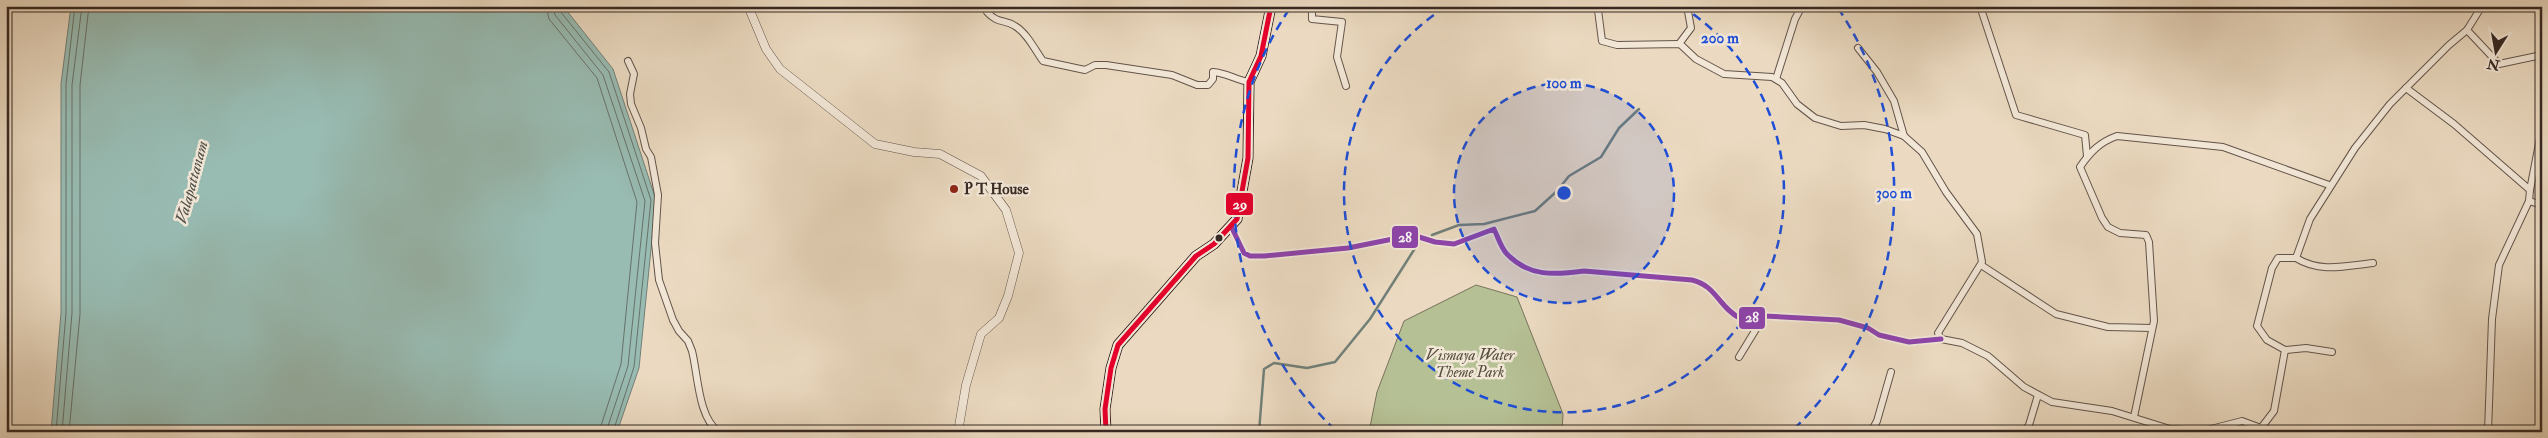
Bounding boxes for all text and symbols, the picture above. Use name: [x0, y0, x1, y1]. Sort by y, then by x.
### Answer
north arrow: [2470, 28, 2520, 78]
text: 200 m: [1701, 29, 1739, 48]
text: N: [2485, 55, 2502, 74]
text: 100 m: [1546, 74, 1582, 93]
water label: Valapattanam: [171, 138, 213, 226]
place label: P T House: [964, 180, 1029, 199]
marker: P T House: [948, 183, 960, 195]
centre of rings: [1555, 184, 1573, 202]
text: 300 m: [1876, 184, 1912, 203]
line badge: 29: [1225, 192, 1254, 216]
text: 29: [1233, 196, 1247, 213]
line badge: 28: [1391, 225, 1419, 249]
text: 28: [1398, 229, 1412, 246]
unlabelled marker: [1214, 233, 1224, 243]
line badge: 28: [1738, 306, 1766, 330]
text: 28: [1745, 309, 1759, 326]
park label: Vismaya Water Theme Park: [1426, 346, 1516, 382]

